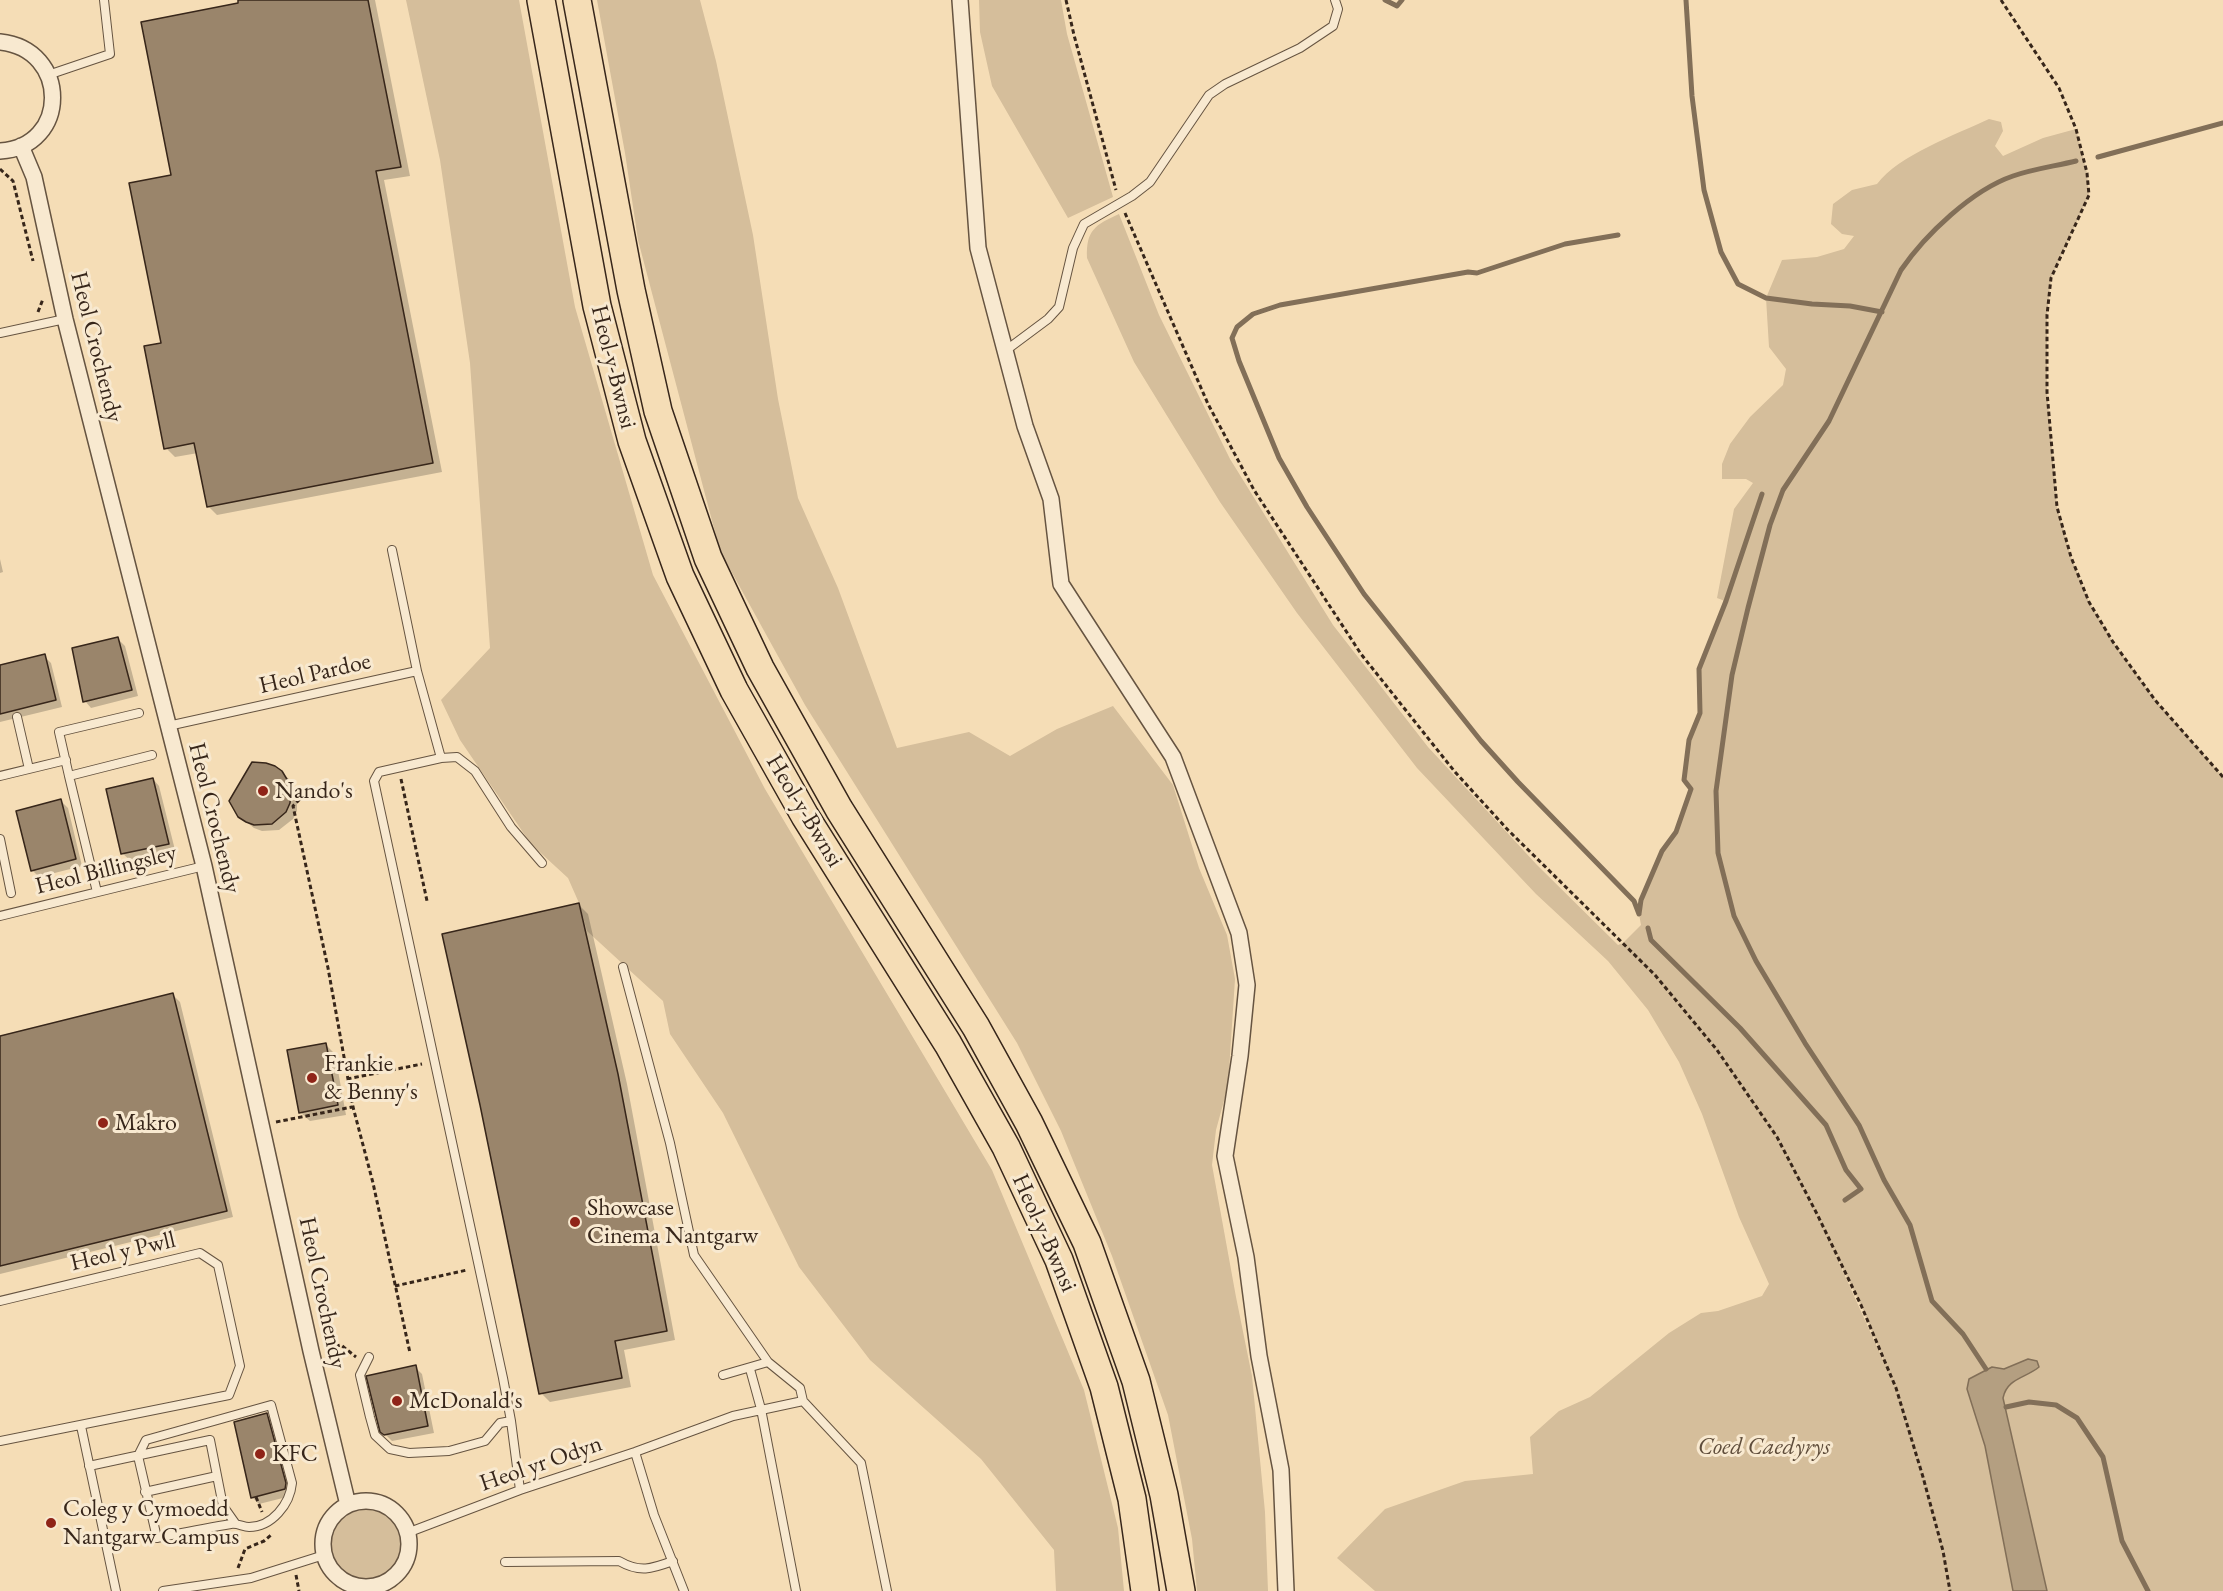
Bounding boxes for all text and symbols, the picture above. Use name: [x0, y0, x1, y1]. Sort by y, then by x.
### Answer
street label: Heol Crochendy: [63, 269, 129, 425]
street label: Heol-y-Bwnsi: [584, 302, 642, 432]
street label: Heol Pardoe: [256, 647, 374, 701]
street label: Heol Crochendy: [181, 740, 247, 896]
street label: Heol-y-Bwnsi: [759, 749, 849, 873]
place label: Nando's: [275, 777, 353, 805]
marker: Nando's: [256, 784, 270, 798]
street label: Heol Billingsley: [32, 839, 180, 901]
place label: Frankie & Benny's: [324, 1050, 418, 1106]
marker: Frankie & Benny's: [305, 1071, 319, 1085]
place label: Makro: [115, 1109, 177, 1137]
marker: Makro: [96, 1116, 110, 1130]
street label: Heol-y-Bwnsi: [1005, 1169, 1083, 1297]
place label: Showcase Cinema Nantgarw: [587, 1194, 758, 1250]
street label: Heol Crochendy: [292, 1214, 352, 1372]
marker: Showcase Cinema Nantgarw: [568, 1215, 582, 1229]
street label: Heol y Pwll: [68, 1226, 178, 1278]
place label: McDonald's: [409, 1387, 523, 1415]
marker: McDonald's: [390, 1394, 404, 1408]
street label: Heol yr Odyn: [476, 1430, 606, 1498]
park label: Coed Caedyrys: [1698, 1433, 1830, 1461]
place label: KFC: [272, 1440, 318, 1468]
marker: KFC: [253, 1447, 267, 1461]
place label: Coleg y Cymoedd Nantgarw Campus: [63, 1495, 239, 1551]
marker: Coleg y Cymoedd Nantgarw Campus: [44, 1516, 58, 1530]

